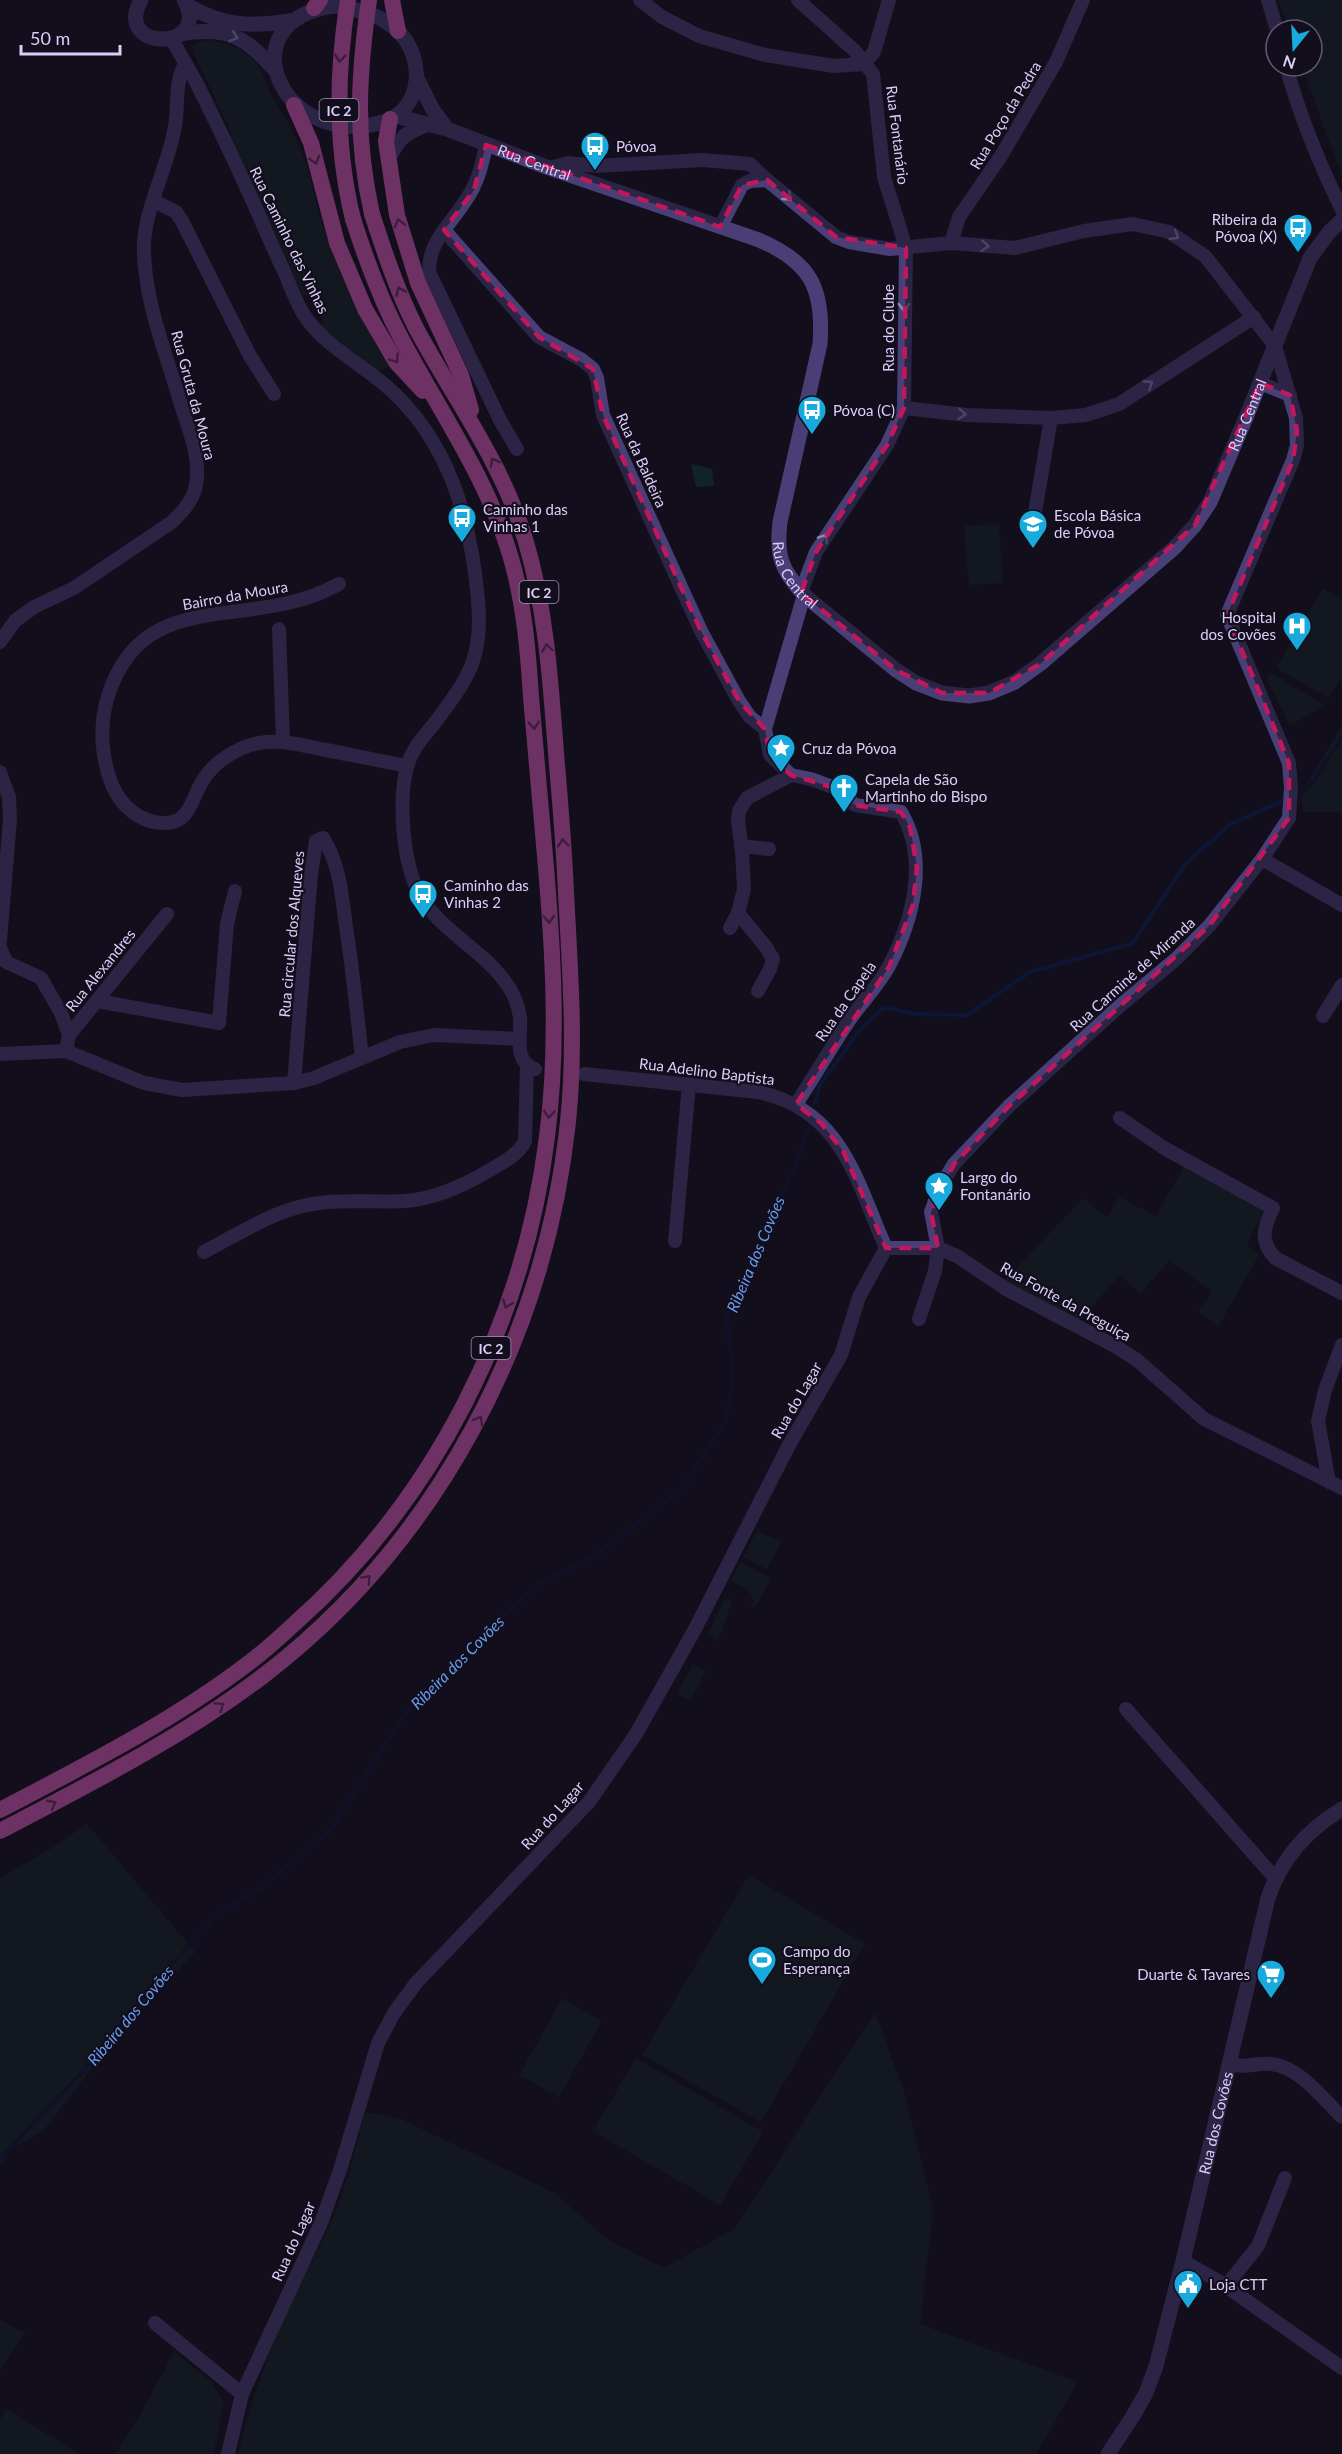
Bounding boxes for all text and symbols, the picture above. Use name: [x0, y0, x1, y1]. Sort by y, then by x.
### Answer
scale bar: [21, 18, 120, 56]
north arrow: [1264, 18, 1324, 78]
text: 50 m: [30, 27, 70, 49]
one-way arrow: [228, 29, 239, 42]
text: N: [1280, 52, 1298, 74]
one-way arrow: [334, 53, 347, 62]
street label: Rua Poço da Pedra: [966, 58, 1044, 172]
street label: Rua Fontanário: [883, 84, 913, 186]
road number: IC 2: [320, 99, 358, 121]
bus stop icon: Póvoa: [579, 130, 611, 172]
place label: Póvoa: [616, 137, 656, 155]
street label: Rua Central: [495, 140, 573, 184]
one-way arrow: [308, 154, 320, 165]
street label: Rua Caminho das Vinhas: [247, 164, 333, 316]
one-way arrow: [781, 190, 792, 201]
place label: Ribeira da Póvoa (X): [1212, 210, 1277, 245]
bus stop icon: Ribeira da Póvoa (X): [1282, 212, 1314, 254]
one-way arrow: [394, 218, 406, 229]
one-way arrow: [1169, 229, 1179, 240]
one-way arrow: [980, 239, 989, 252]
street label: Rua do Clube: [879, 284, 897, 372]
one-way arrow: [395, 287, 407, 298]
one-way arrow: [898, 302, 910, 311]
street label: Rua Gruta da Moura: [168, 328, 220, 462]
one-way arrow: [388, 352, 399, 363]
street label: Rua Central: [1224, 376, 1270, 454]
one-way arrow: [1143, 380, 1153, 392]
bus stop icon: Póvoa (C): [796, 394, 828, 436]
place label: Póvoa (C): [833, 401, 895, 419]
one-way arrow: [957, 407, 966, 420]
street label: Rua da Baldeira: [613, 410, 671, 510]
one-way arrow: [490, 458, 501, 468]
place label: Caminho das Vinhas 1: [483, 500, 568, 535]
bus stop icon: Caminho das Vinhas 1: [446, 502, 478, 544]
place label: Escola Básica de Póvoa: [1054, 506, 1141, 541]
school or university icon: Escola Básica de Póvoa: [1017, 508, 1049, 550]
one-way arrow: [817, 534, 828, 545]
street label: Rua Central: [770, 541, 822, 612]
street label: Bairro da Moura: [181, 577, 289, 613]
road number: IC 2: [520, 581, 558, 603]
place label: Hospital dos Covões: [1200, 608, 1276, 643]
hospital icon: Hospital dos Covões: [1281, 610, 1313, 652]
one-way arrow: [541, 644, 553, 653]
one-way arrow: [527, 721, 540, 730]
place icon: Cruz da Póvoa: [765, 732, 797, 774]
place label: Cruz da Póvoa: [802, 739, 897, 757]
place label: Capela de São Martinho do Bispo: [865, 770, 987, 805]
church icon: Capela de São Martinho do Bispo: [828, 772, 860, 814]
one-way arrow: [557, 838, 570, 847]
street label: Rua circular dos Alqueves: [275, 850, 307, 1018]
place label: Caminho das Vinhas 2: [444, 876, 529, 911]
bus stop icon: Caminho das Vinhas 2: [407, 878, 439, 920]
street label: Rua Carminé de Miranda: [1066, 913, 1198, 1035]
one-way arrow: [543, 915, 556, 924]
street label: Rua Alexandres: [61, 925, 139, 1015]
street label: Rua da Capela: [811, 958, 879, 1044]
street label: Rua Adelino Baptista: [638, 1054, 776, 1088]
one-way arrow: [543, 1110, 556, 1119]
place label: Largo do Fontanário: [960, 1168, 1031, 1203]
place icon: Largo do Fontanário: [923, 1170, 955, 1212]
water label: Ribeira dos Covões: [722, 1193, 788, 1315]
street label: Rua Fonte da Preguiça: [998, 1258, 1134, 1344]
one-way arrow: [502, 1298, 515, 1309]
road number: IC 2: [472, 1337, 510, 1359]
street label: Rua do Lagar: [767, 1358, 825, 1441]
one-way arrow: [472, 1416, 483, 1426]
one-way arrow: [360, 1575, 371, 1585]
water label: Ribeira dos Covões: [406, 1611, 508, 1713]
one-way arrow: [214, 1702, 225, 1713]
street label: Rua do Lagar: [517, 1777, 588, 1853]
one-way arrow: [46, 1800, 56, 1811]
place label: Campo do Esperança: [783, 1942, 850, 1977]
sports icon: Campo do Esperança: [746, 1944, 778, 1986]
supermarket icon: Duarte & Tavares: [1255, 1958, 1287, 2000]
water label: Ribeira dos Covões: [83, 1961, 178, 2069]
place label: Duarte & Tavares: [1137, 1965, 1250, 1983]
street label: Rua dos Covões: [1195, 2070, 1236, 2176]
street label: Rua do Lagar: [267, 2198, 319, 2284]
public building icon: Loja CTT: [1172, 2268, 1204, 2310]
place label: Loja CTT: [1209, 2275, 1267, 2293]

